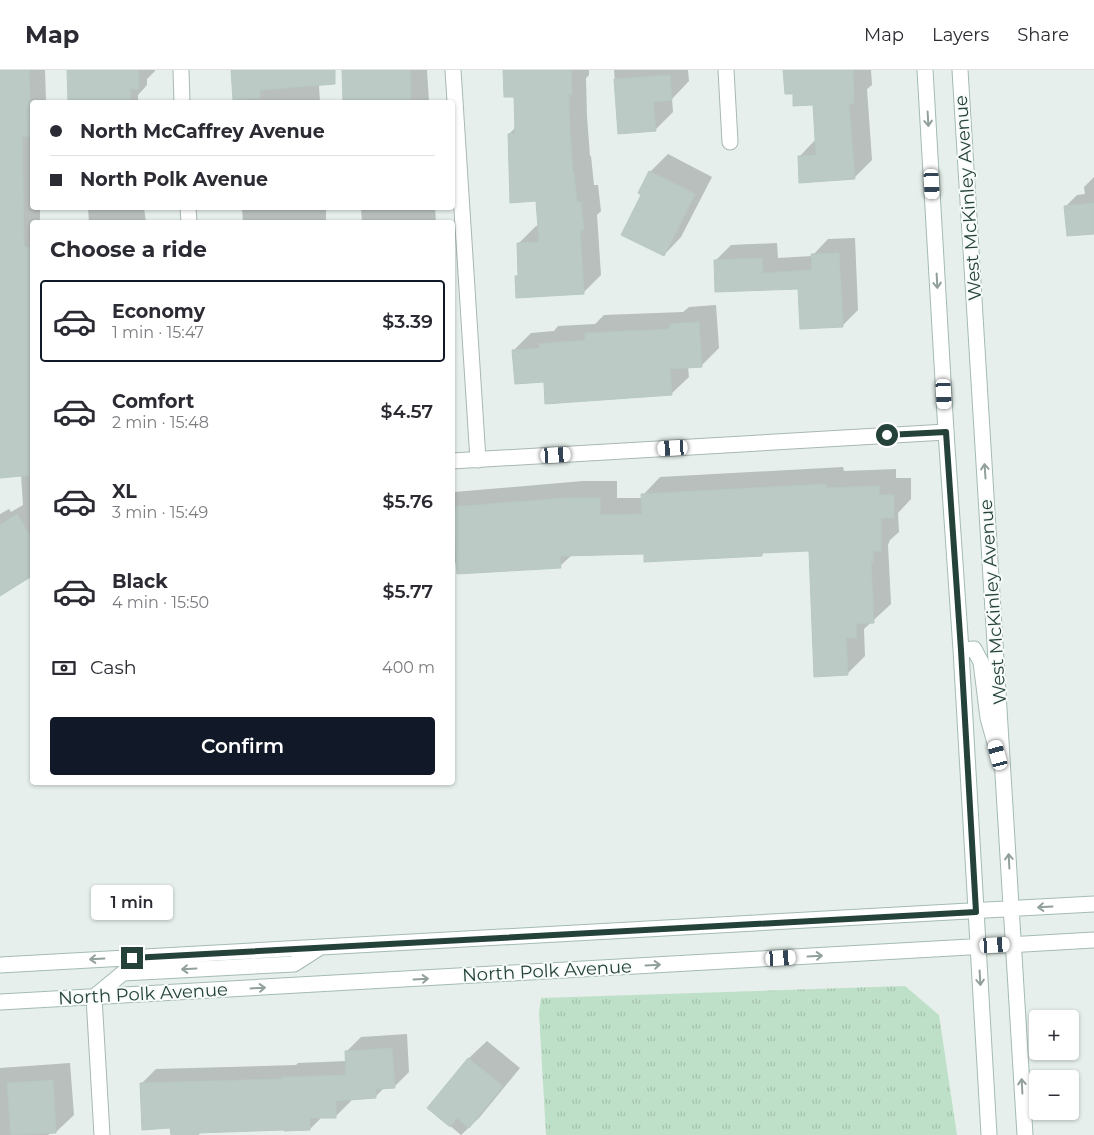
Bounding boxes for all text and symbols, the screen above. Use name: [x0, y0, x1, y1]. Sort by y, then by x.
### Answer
text: Map: [25, 20, 79, 49]
text: Map: [864, 24, 904, 46]
text: Layers: [932, 24, 989, 46]
text: Share: [1017, 24, 1069, 46]
street label: West McKinley Avenue: [950, 94, 986, 301]
one-way arrow: [923, 110, 932, 126]
text: North McCaffrey Avenue: [80, 120, 325, 143]
text: North Polk Avenue: [80, 168, 268, 191]
car: [923, 169, 940, 199]
text: Choose a ride: [50, 236, 207, 263]
one-way arrow: [933, 273, 942, 289]
icon: car: [52, 299, 97, 344]
text: Economy: [112, 300, 205, 323]
text: $3.39: [382, 310, 433, 333]
text: 1 min · 15:47: [112, 323, 204, 342]
car: [935, 379, 952, 409]
icon: car: [52, 389, 97, 434]
text: Comfort: [112, 390, 194, 413]
text: $4.57: [381, 400, 433, 423]
text: 2 min · 15:48: [112, 413, 209, 432]
route start: [876, 424, 898, 446]
car: [657, 440, 688, 456]
car: [540, 447, 571, 463]
one-way arrow: [980, 464, 989, 480]
icon: car: [52, 479, 97, 524]
text: XL: [112, 480, 137, 503]
text: $5.76: [383, 490, 433, 513]
street label: West McKinley Avenue: [975, 498, 1011, 705]
text: 3 min · 15:49: [112, 503, 208, 522]
icon: car: [52, 569, 97, 614]
text: Black: [112, 570, 168, 593]
text: $5.77: [382, 580, 433, 603]
text: 4 min · 15:50: [112, 593, 209, 612]
icon: cash: [50, 654, 78, 682]
text: Cash: [90, 656, 137, 679]
text: 400 m: [382, 658, 435, 677]
button: Confirm: [50, 717, 435, 775]
car: [986, 739, 1009, 771]
one-way arrow: [1004, 853, 1013, 869]
callout: 1 min: [91, 886, 173, 920]
text: 1 min: [111, 893, 153, 912]
one-way arrow: [1038, 903, 1054, 912]
car: [979, 937, 1010, 953]
route end: [121, 947, 143, 969]
car: [765, 950, 796, 966]
one-way arrow: [807, 951, 823, 960]
one-way arrow: [89, 955, 105, 964]
street label: North Polk Avenue: [462, 956, 632, 986]
one-way arrow: [644, 961, 660, 970]
one-way arrow: [181, 965, 197, 974]
one-way arrow: [975, 969, 984, 985]
one-way arrow: [412, 974, 428, 983]
street label: North Polk Avenue: [58, 979, 228, 1009]
one-way arrow: [250, 983, 266, 992]
map controls: [1029, 1010, 1079, 1120]
button: +: [1029, 1010, 1079, 1060]
button: −: [1029, 1070, 1079, 1120]
one-way arrow: [1017, 1079, 1026, 1095]

